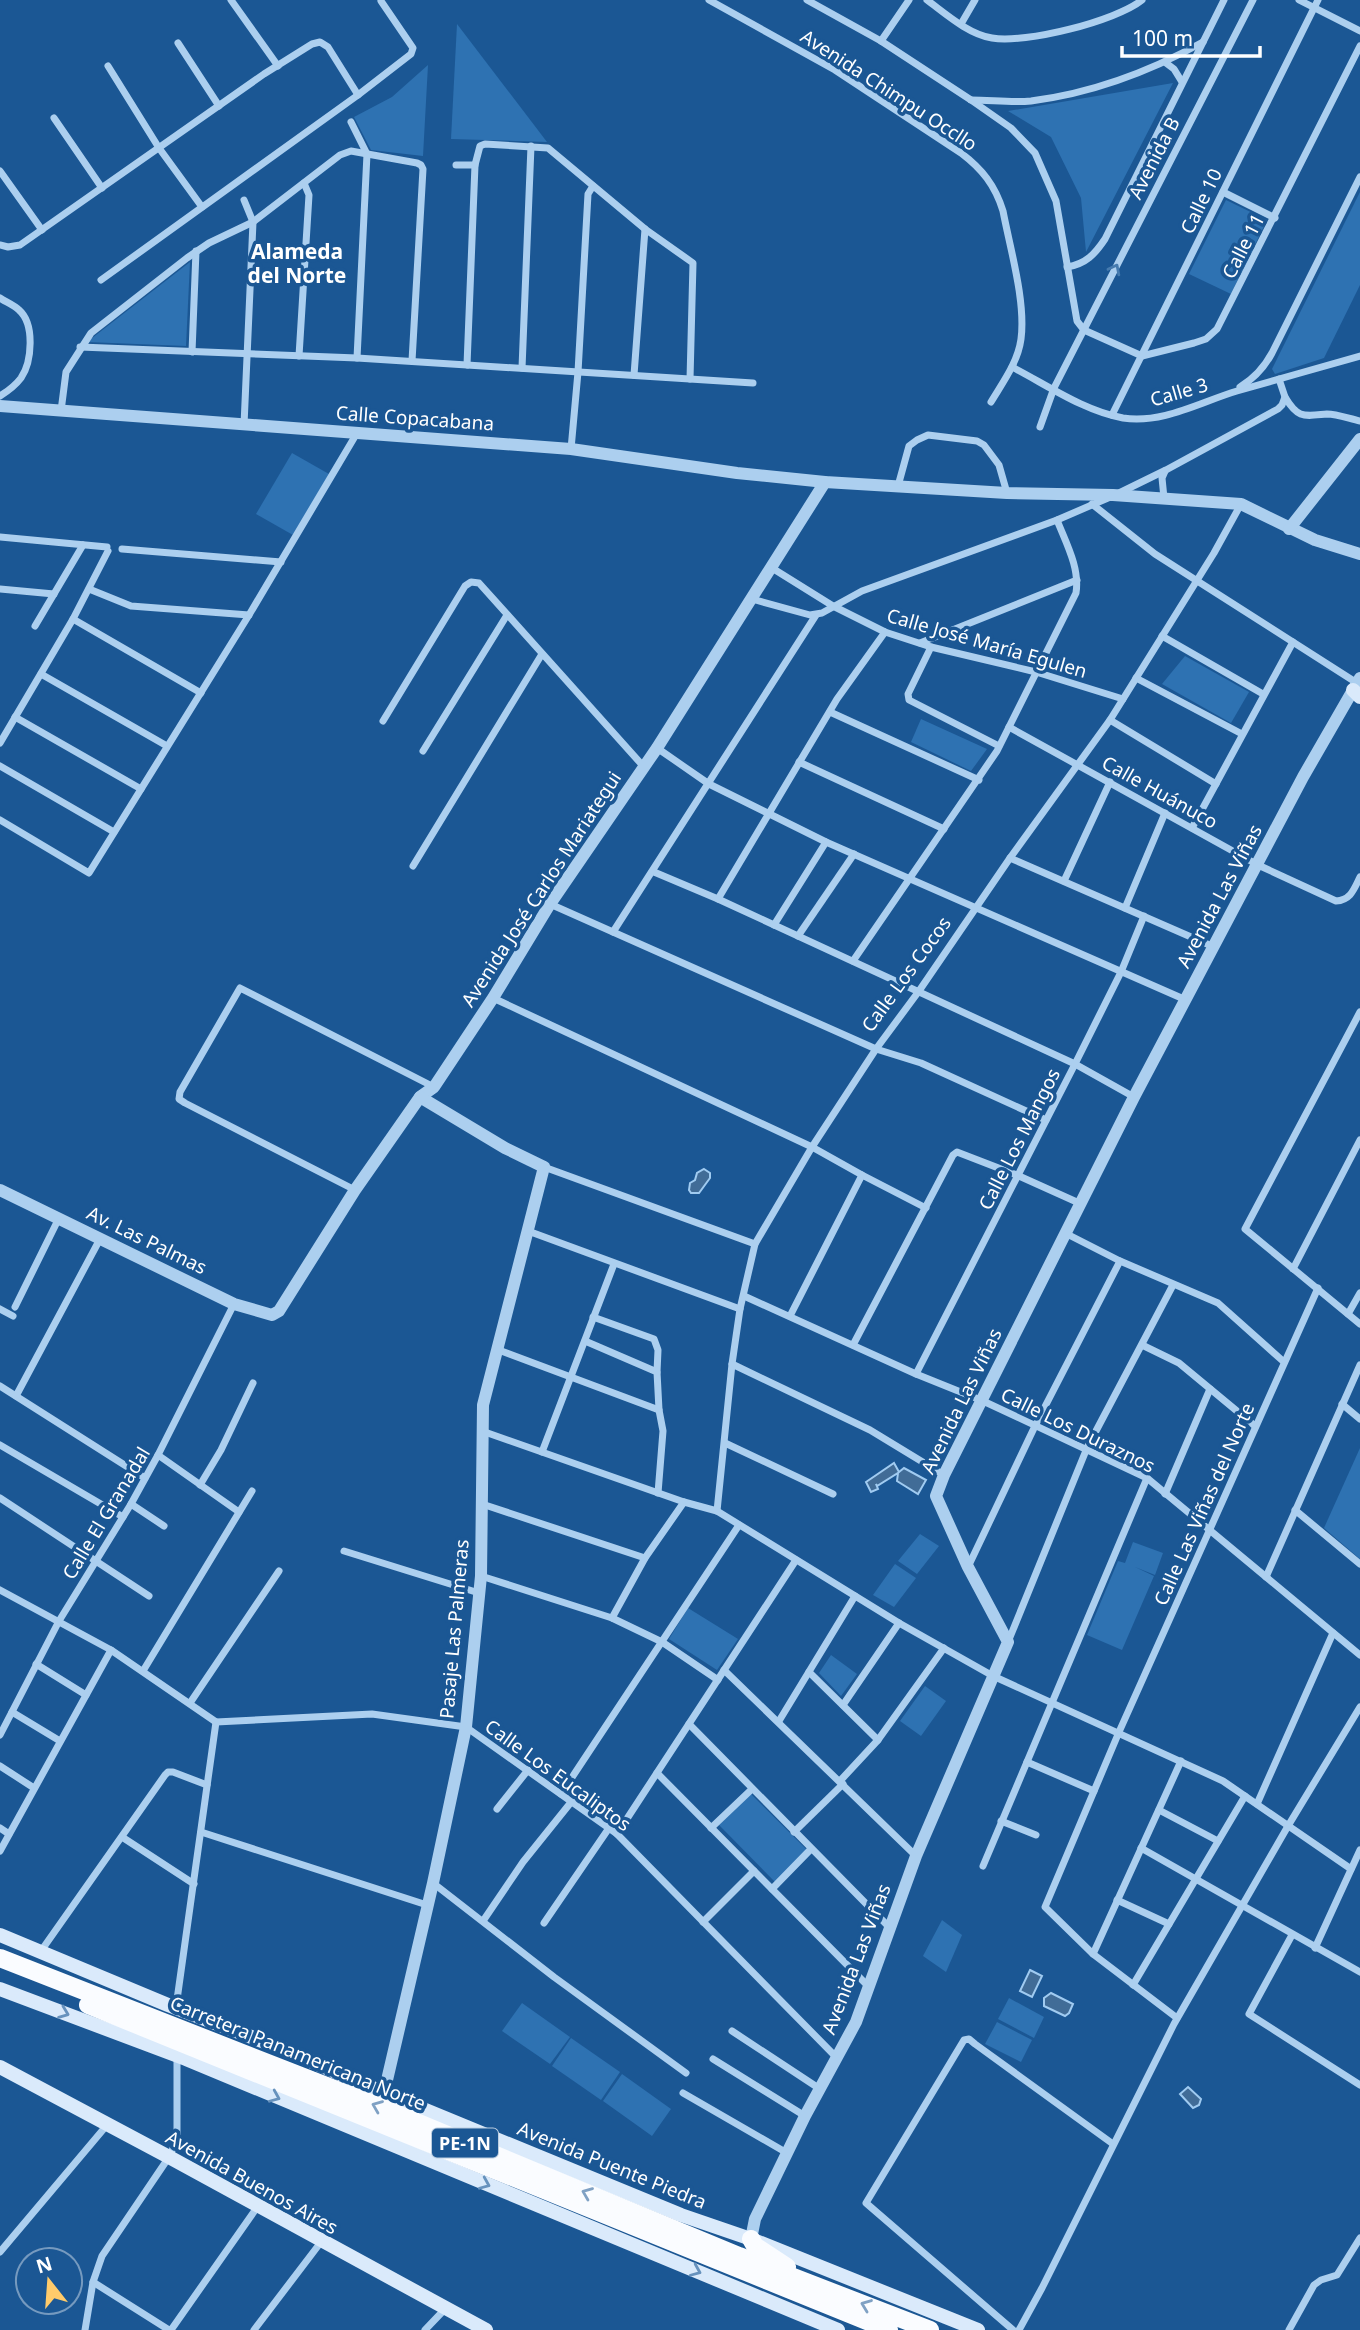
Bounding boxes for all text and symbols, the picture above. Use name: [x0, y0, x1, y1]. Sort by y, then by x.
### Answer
scale bar: [1122, 14, 1260, 58]
street label: Avenida Chimpu Occllo: [796, 23, 982, 157]
text: 100 m: [1132, 24, 1193, 52]
street label: Avenida B: [1122, 113, 1186, 203]
street label: Calle 10: [1174, 164, 1228, 238]
street label: Calle 11: [1216, 209, 1270, 283]
district label: Alameda del Norte: [248, 237, 346, 289]
one-way arrow: [1107, 264, 1120, 276]
street label: Calle 3: [1147, 371, 1211, 413]
street label: Calle Copacabana: [335, 400, 495, 436]
street label: Calle José María Egulen: [884, 602, 1090, 684]
street label: Calle Huánuco: [1097, 749, 1223, 835]
street label: Avenida José Carlos Mariategui: [455, 766, 627, 1012]
street label: Avenida Las Viñas: [1170, 820, 1268, 972]
street label: Calle Los Cocos: [855, 911, 957, 1037]
street label: Calle Los Mangos: [972, 1064, 1066, 1214]
street label: Av. Las Palmas: [83, 1200, 211, 1280]
street label: Avenida Las Viñas: [914, 1324, 1008, 1478]
street label: Calle Los Duraznos: [997, 1381, 1159, 1479]
street label: Calle Las Viñas del Norte: [1148, 1399, 1260, 1609]
street label: Calle El Granadal: [56, 1442, 156, 1584]
street label: Pasaje Las Palmeras: [433, 1538, 475, 1720]
street label: Calle Los Eucaliptos: [480, 1713, 636, 1837]
street label: Avenida Las Viñas: [815, 1880, 897, 2038]
street label: Carretera Panamericana Norte: [166, 1990, 430, 2116]
one-way arrow: [57, 2005, 69, 2019]
one-way arrow: [268, 2089, 281, 2103]
one-way arrow: [371, 2101, 383, 2115]
street label: Avenida Puente Piedra: [514, 2115, 710, 2215]
street label: Avenida Buenos Aires: [161, 2124, 343, 2240]
road number: PE-1N: [432, 2129, 498, 2158]
one-way arrow: [478, 2176, 491, 2190]
one-way arrow: [581, 2188, 593, 2202]
north arrow: [14, 2246, 84, 2316]
text: N: [33, 2250, 55, 2279]
one-way arrow: [688, 2263, 701, 2277]
one-way arrow: [861, 2300, 873, 2314]

